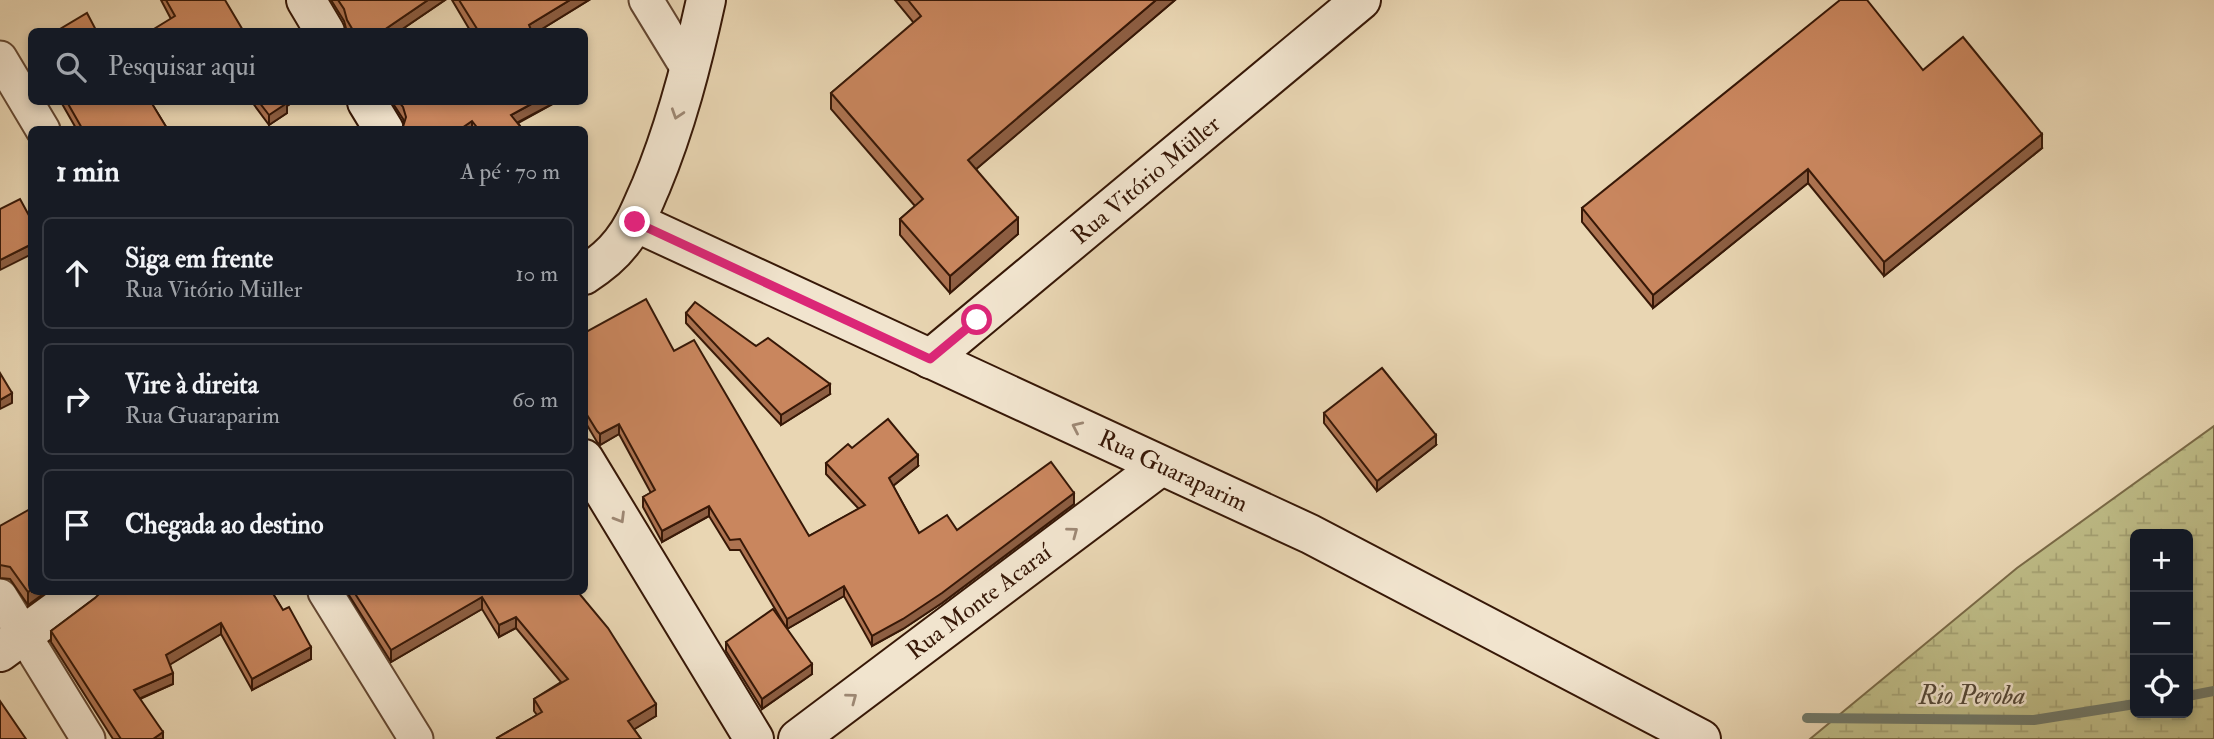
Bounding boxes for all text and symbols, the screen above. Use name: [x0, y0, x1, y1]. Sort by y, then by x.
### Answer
search box: [28, 28, 588, 105]
icon: search: [52, 48, 90, 86]
text: Pesquisar aqui: [108, 51, 256, 83]
one-way arrow: [671, 107, 686, 119]
street label: Rua Vitório Müller: [1065, 109, 1227, 251]
text: 1 min: [56, 153, 120, 190]
text: A pé · 70 m: [460, 157, 560, 186]
route end: [619, 206, 650, 237]
text: Siga em frente: [125, 243, 273, 275]
icon: ahead: [58, 254, 96, 292]
text: 10 m: [515, 259, 558, 288]
text: Rua Vitório Müller: [125, 275, 302, 304]
route start: [961, 304, 992, 335]
text: Vire à direita: [125, 369, 258, 401]
icon: right: [58, 380, 96, 418]
text: 60 m: [512, 385, 558, 414]
text: Rua Guaraparim: [125, 401, 280, 430]
one-way arrow: [1072, 421, 1084, 435]
street label: Rua Guaraparim: [1093, 423, 1253, 519]
icon: arrive: [58, 506, 96, 544]
text: Chegada ao destino: [125, 509, 323, 541]
one-way arrow: [612, 510, 625, 523]
one-way arrow: [1065, 527, 1078, 540]
map controls: [2130, 529, 2193, 718]
button: +: [2130, 529, 2193, 592]
street label: Rua Monte Acaraí: [900, 536, 1059, 667]
button: −: [2130, 592, 2193, 655]
button: locate: [2130, 655, 2193, 718]
water label: Rio Peroba: [1918, 680, 2025, 712]
one-way arrow: [844, 694, 857, 706]

